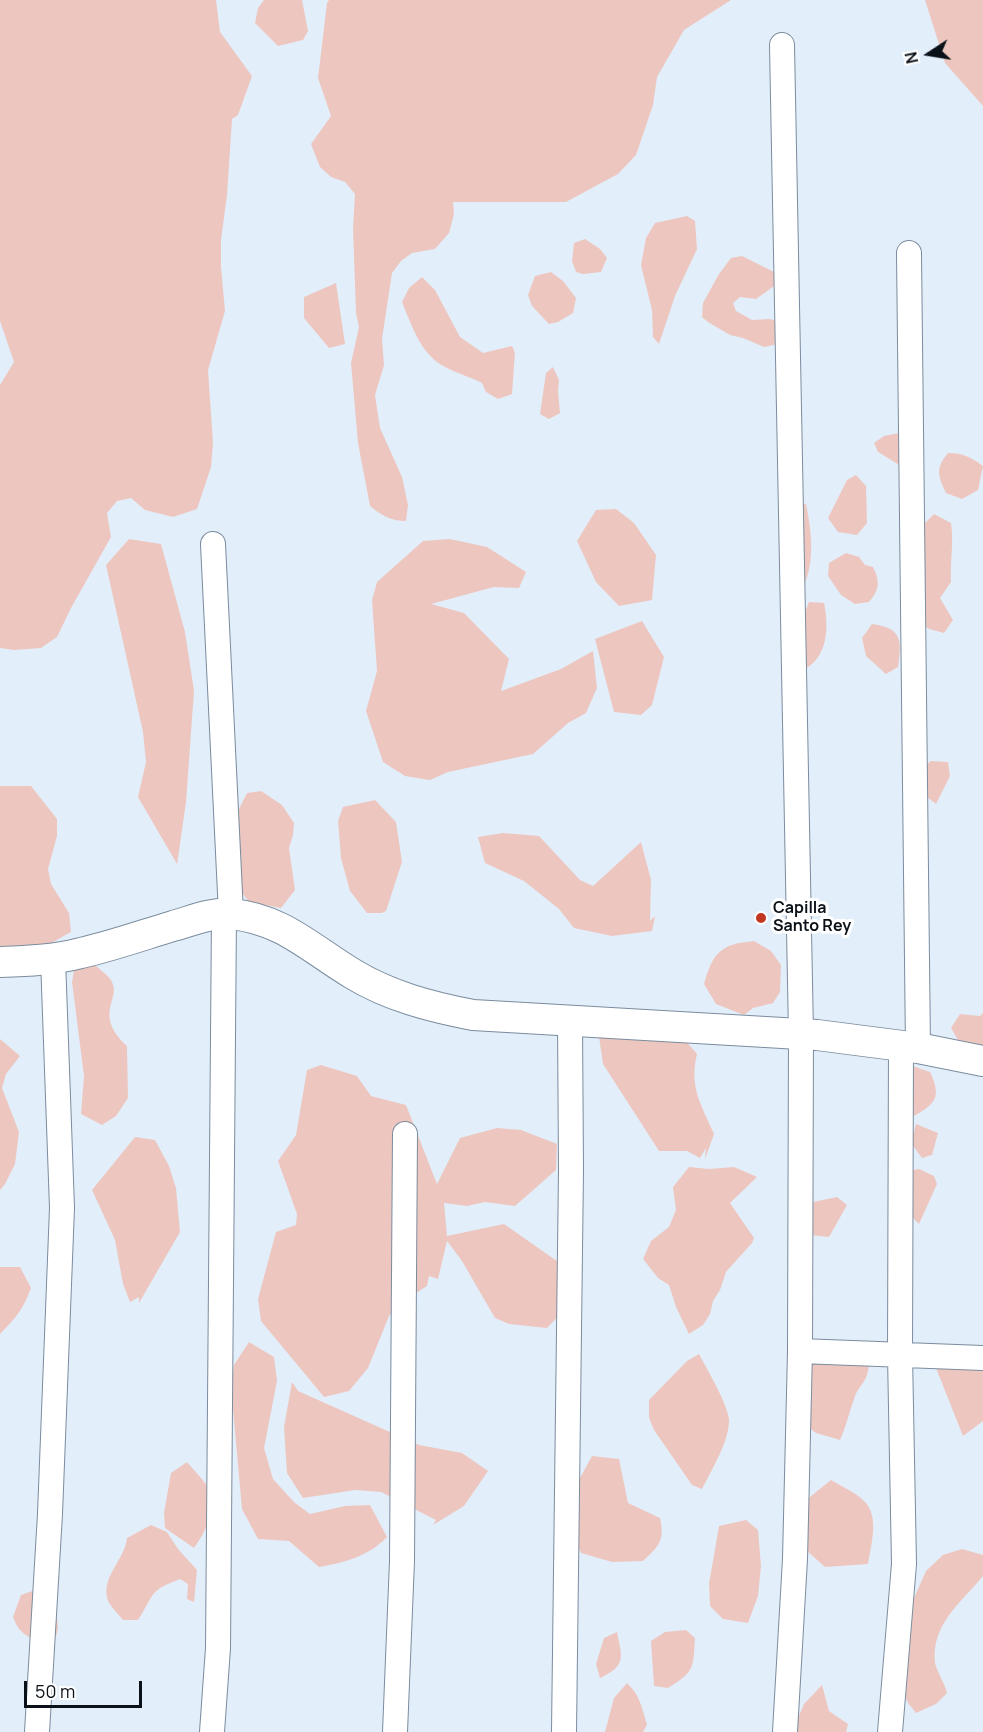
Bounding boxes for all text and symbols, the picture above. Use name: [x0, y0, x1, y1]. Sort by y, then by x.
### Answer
north arrow: [899, 24, 959, 84]
text: N: [899, 50, 923, 66]
place label: Capilla Santo Rey: [773, 899, 851, 937]
marker: Capilla Santo Rey: [754, 911, 768, 925]
scale bar: [27, 1669, 146, 1707]
text: 50 m: [35, 1679, 75, 1703]

